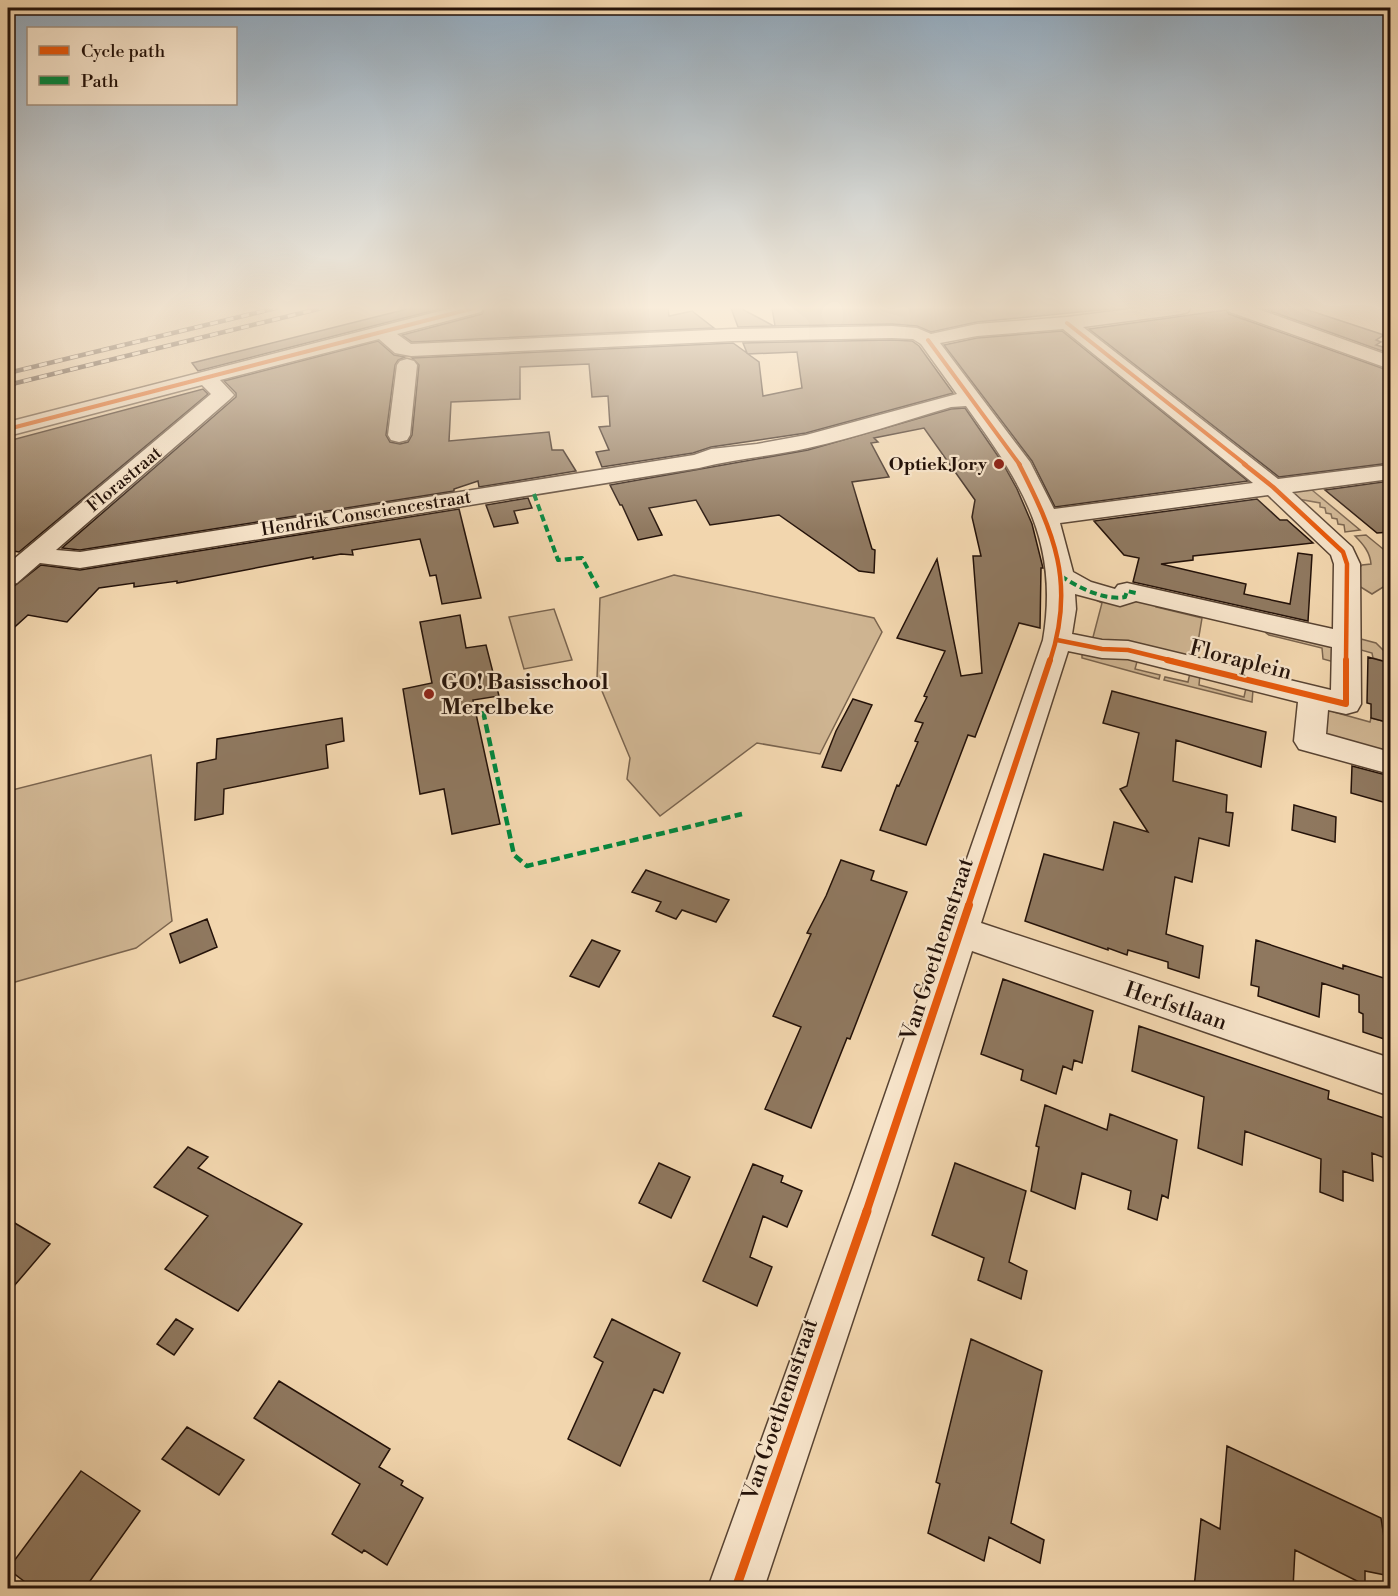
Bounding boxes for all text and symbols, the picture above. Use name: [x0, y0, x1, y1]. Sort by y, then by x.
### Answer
legend: [27, 27, 237, 105]
text: Cycle path: [81, 40, 165, 63]
text: Path: [81, 70, 119, 93]
street label: Florastraat: [82, 441, 167, 517]
place label: Optiek Jory: [889, 453, 988, 476]
marker: Optiek Jory: [992, 457, 1006, 471]
street label: Hendrik Consciencestraat: [259, 485, 473, 541]
street label: Floraplein: [1187, 635, 1295, 686]
place label: GO! Basisschool Merelbeke: [441, 669, 609, 721]
marker: GO! Basisschool Merelbeke: [422, 687, 436, 701]
street label: Van Goethemstraat: [895, 854, 980, 1045]
street label: Herfstlaan: [1121, 976, 1230, 1037]
street label: Van Goethemstraat: [736, 1315, 824, 1505]

